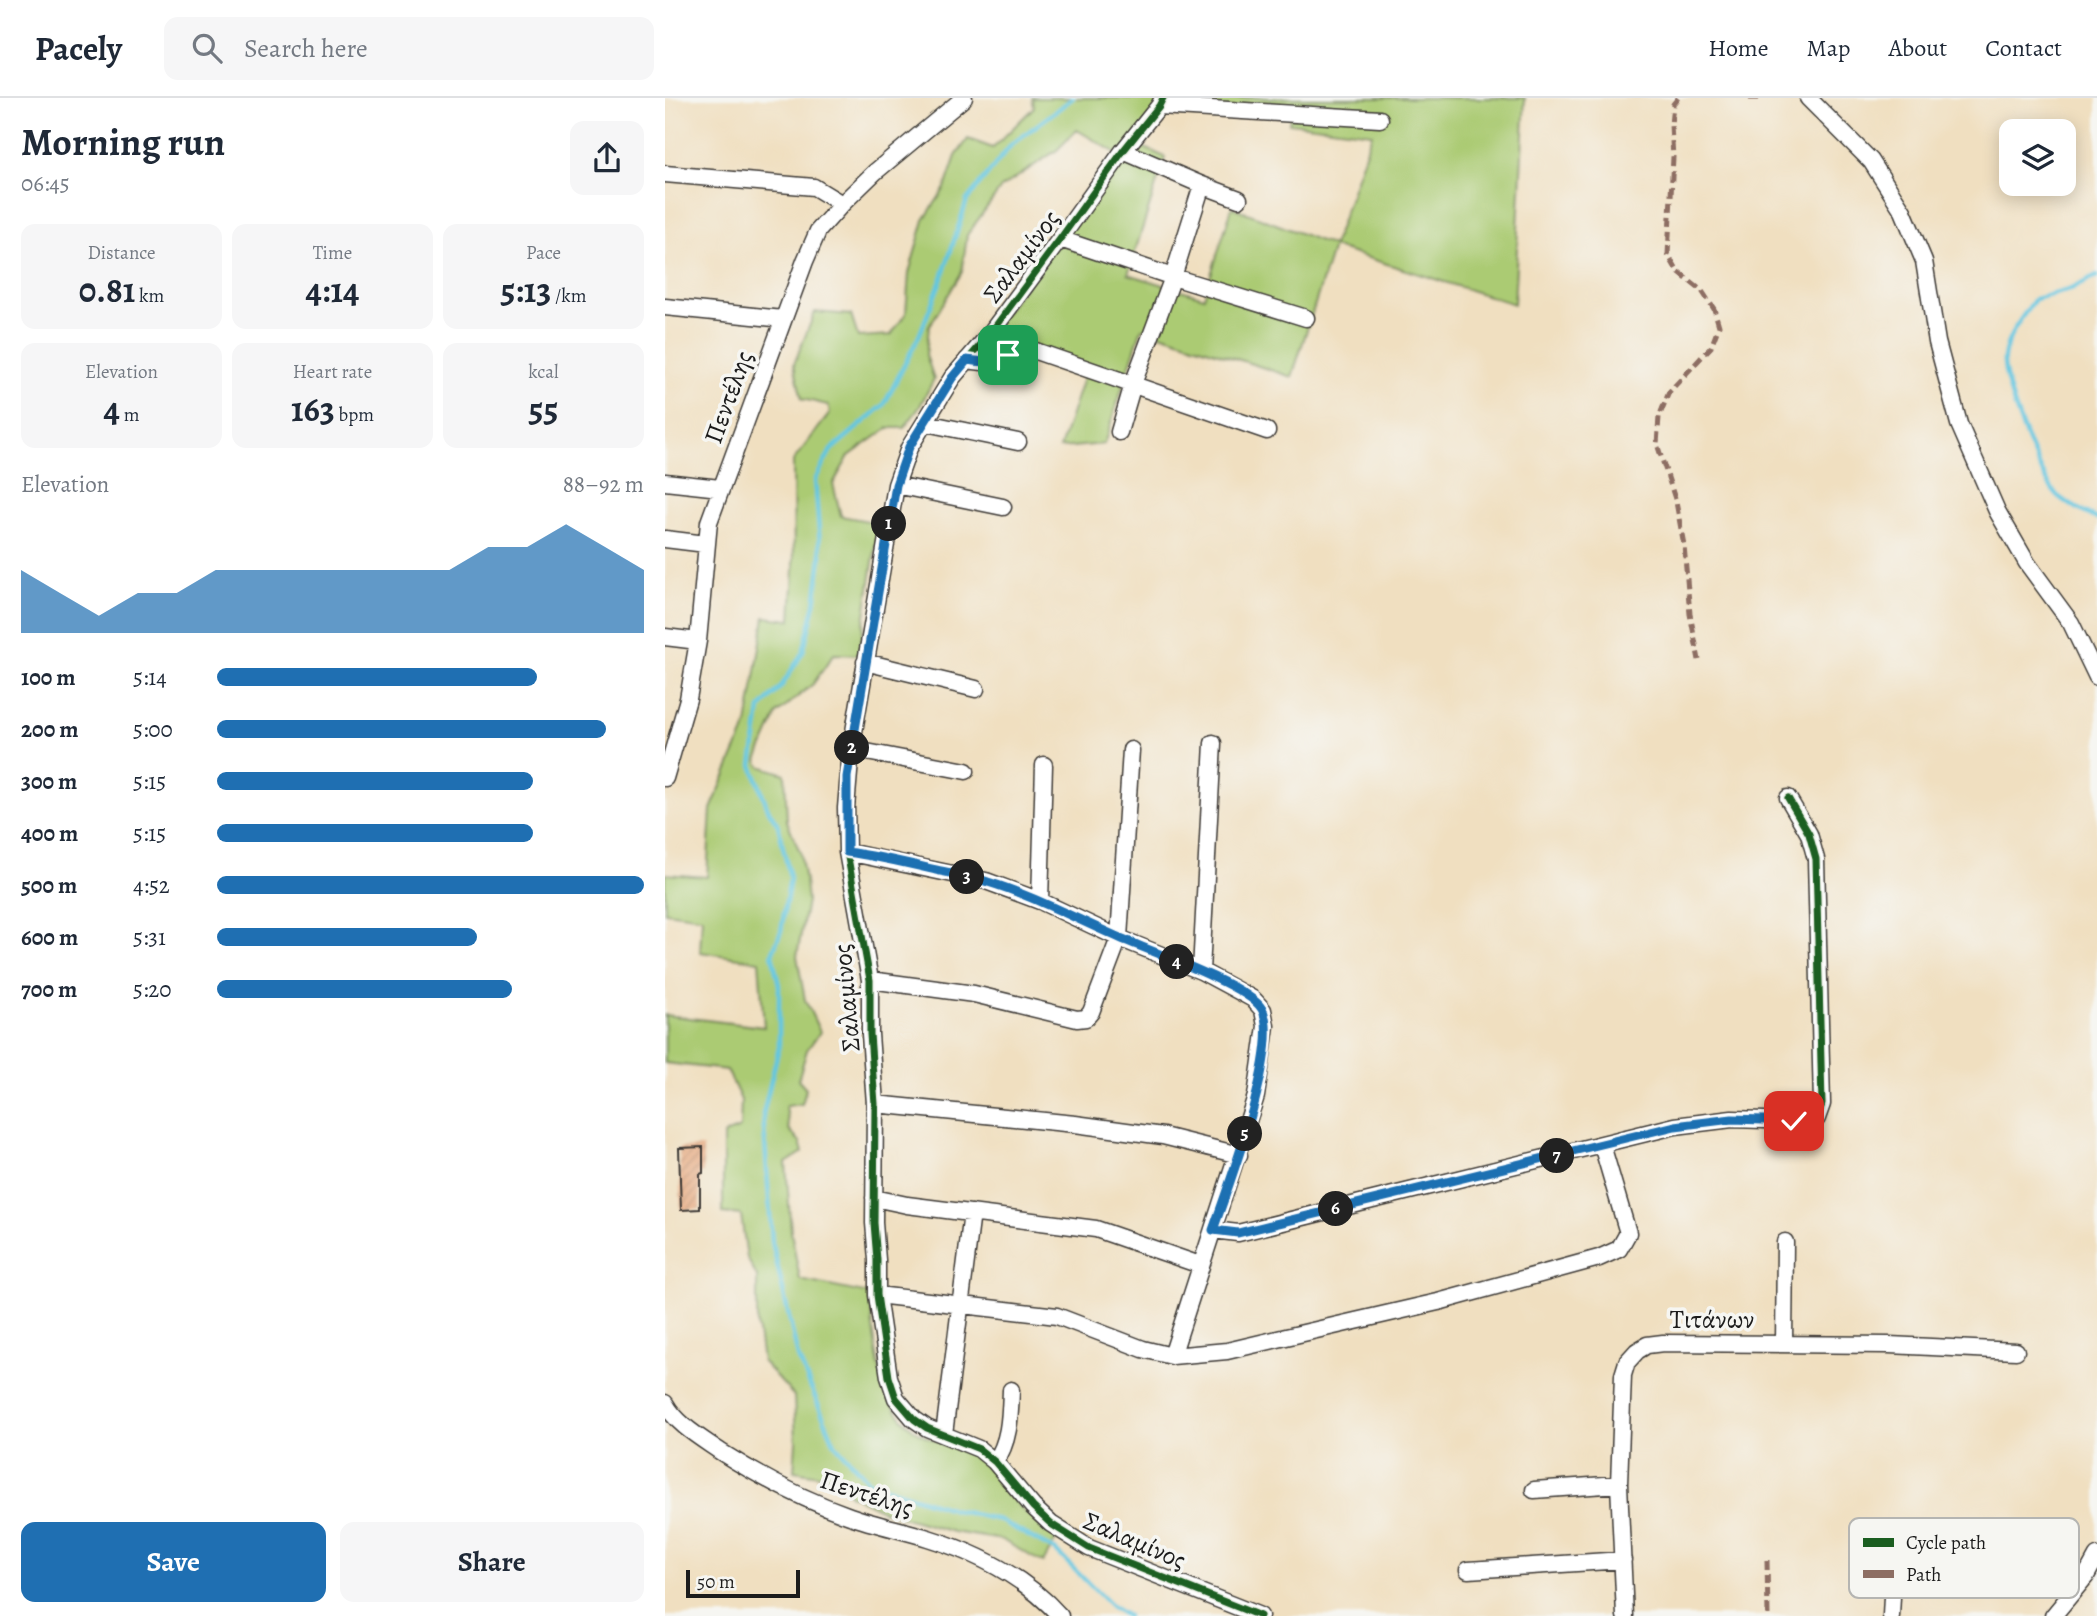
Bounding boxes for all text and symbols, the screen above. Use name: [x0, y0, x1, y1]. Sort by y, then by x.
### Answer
search box: [164, 17, 654, 80]
text: Pacely: [35, 26, 122, 71]
icon: search: [188, 29, 226, 67]
text: Search here: [244, 31, 368, 66]
text: Home: [1708, 32, 1769, 64]
text: Map: [1807, 32, 1851, 64]
text: About: [1889, 32, 1947, 64]
text: Contact: [1985, 32, 2062, 64]
text: Morning run: [21, 116, 225, 168]
map controls: [1999, 119, 2076, 196]
button: layers: [1999, 119, 2076, 196]
button: share: [570, 121, 644, 195]
text: 06:45: [21, 168, 70, 199]
street label: Σαλαμίνος: [975, 203, 1068, 310]
text: Distance: [87, 240, 156, 266]
text: Time: [313, 240, 352, 266]
text: Pace: [526, 240, 561, 266]
text: 0.81: [79, 266, 135, 314]
text: 4:14: [306, 266, 359, 314]
text: 5:13: [500, 266, 551, 314]
text: km: [135, 283, 164, 309]
text: /km: [551, 283, 587, 309]
pin: [978, 325, 1038, 385]
icon: arrive: [989, 336, 1027, 374]
street label: Πεντέλης: [696, 346, 761, 448]
text: Elevation: [85, 359, 158, 385]
text: Heart rate: [293, 359, 372, 385]
text: kcal: [528, 359, 559, 385]
text: 4: [103, 385, 120, 433]
text: 163: [291, 385, 335, 433]
text: 55: [529, 385, 558, 433]
text: m: [120, 402, 140, 428]
text: bpm: [335, 402, 374, 428]
text: Elevation: [21, 469, 109, 500]
text: 88–92 m: [563, 469, 644, 500]
pin: 1: [871, 506, 907, 542]
text: 1: [885, 510, 892, 536]
text: 100 m: [21, 662, 76, 693]
text: 5:14: [133, 662, 167, 693]
text: 200 m: [21, 714, 79, 745]
text: 5:00: [133, 714, 173, 745]
pin: 2: [835, 730, 869, 766]
text: 2: [847, 734, 856, 760]
text: 300 m: [21, 766, 77, 797]
text: 5:15: [133, 766, 166, 797]
text: 400 m: [21, 818, 78, 849]
text: 5:15: [133, 818, 166, 849]
pin: 3: [949, 860, 985, 894]
text: 3: [962, 863, 971, 889]
text: 500 m: [21, 870, 77, 901]
text: 4:52: [133, 870, 170, 901]
text: 600 m: [21, 922, 78, 953]
text: 5:31: [133, 922, 166, 953]
street label: Σαλαμίνος: [824, 943, 869, 1053]
pin: 4: [1159, 944, 1195, 980]
text: 4: [1172, 948, 1181, 974]
text: 700 m: [21, 974, 77, 1005]
text: 5:20: [133, 974, 172, 1005]
pin: [1764, 1091, 1824, 1151]
icon: check: [1775, 1102, 1813, 1140]
pin: 5: [1227, 1116, 1263, 1152]
text: 5: [1240, 1120, 1249, 1146]
pin: 7: [1539, 1138, 1575, 1174]
text: 7: [1552, 1142, 1561, 1168]
pin: 6: [1319, 1192, 1353, 1226]
text: 6: [1331, 1195, 1340, 1221]
street label: Τιτάνων: [1670, 1302, 1754, 1337]
street label: Πεντέλης: [816, 1462, 918, 1525]
street label: Σαλαμίνος: [1078, 1503, 1191, 1578]
legend: [1849, 1518, 2079, 1598]
button: Save: [21, 1522, 326, 1602]
button: Share: [340, 1522, 644, 1602]
text: Cycle path: [1906, 1530, 1986, 1556]
text: Path: [1906, 1562, 1941, 1588]
scale bar: [686, 1567, 800, 1599]
text: 50 m: [697, 1569, 735, 1595]

